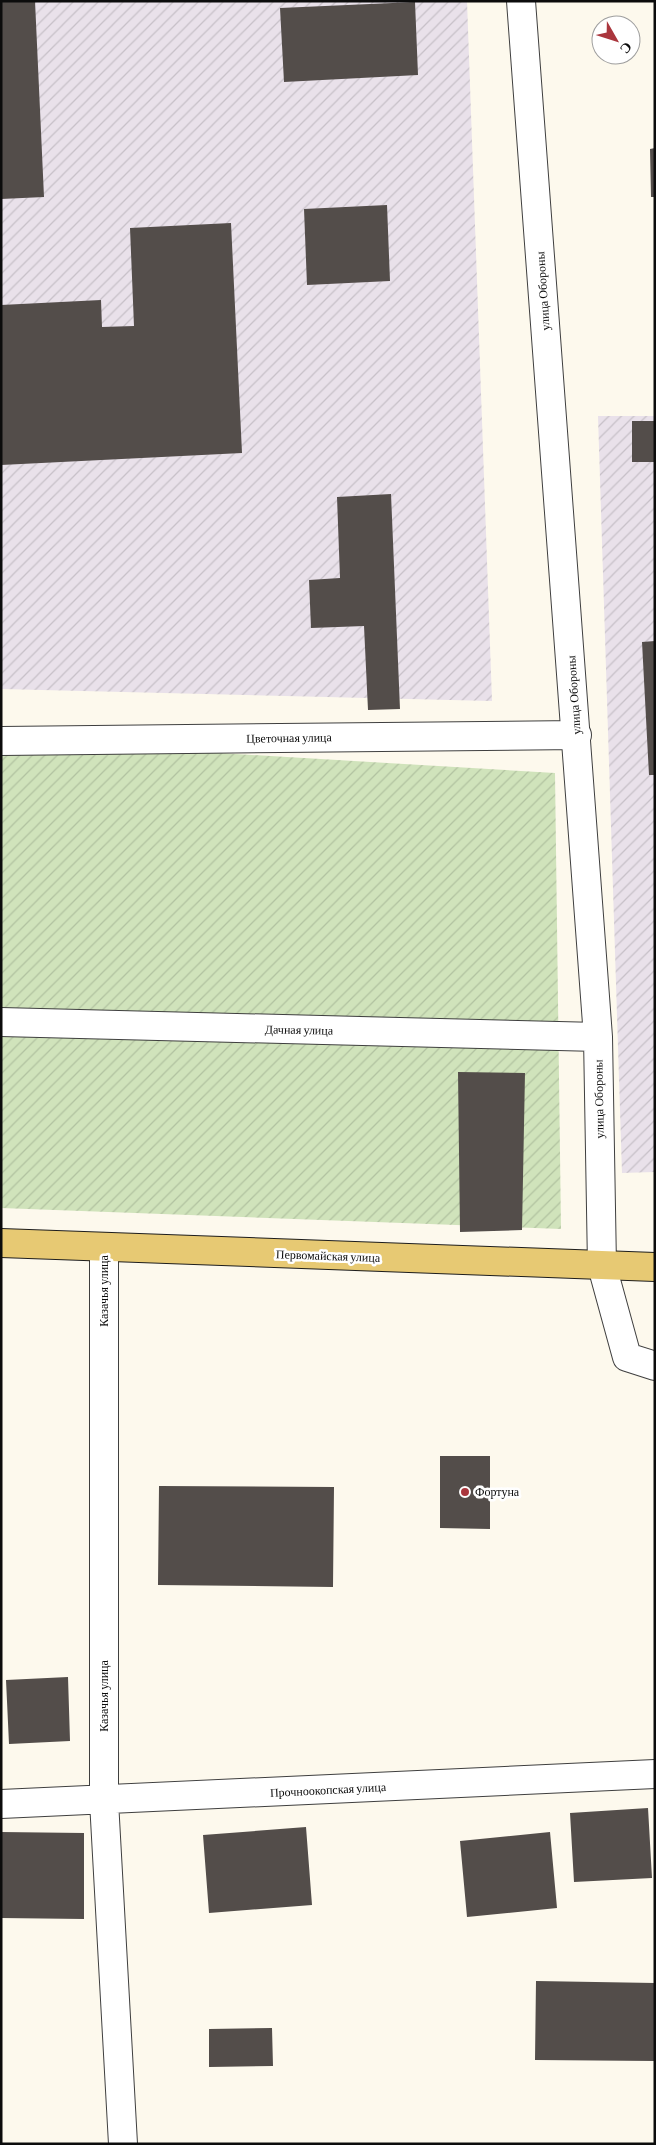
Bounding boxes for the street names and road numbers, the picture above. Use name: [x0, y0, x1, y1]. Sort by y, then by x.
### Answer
street label: улица Обороны: [533, 251, 553, 331]
street label: улица Обороны: [564, 655, 584, 735]
street label: Цветочная улица: [246, 730, 333, 746]
street label: Дачная улица: [265, 1022, 334, 1038]
street label: улица Обороны: [591, 1059, 607, 1139]
street label: Первомайская улица: [276, 1247, 381, 1265]
street label: Казачья улица: [97, 1254, 111, 1327]
street label: Казачья улица: [97, 1659, 111, 1732]
street label: Прочноокопская улица: [270, 1780, 387, 1800]

